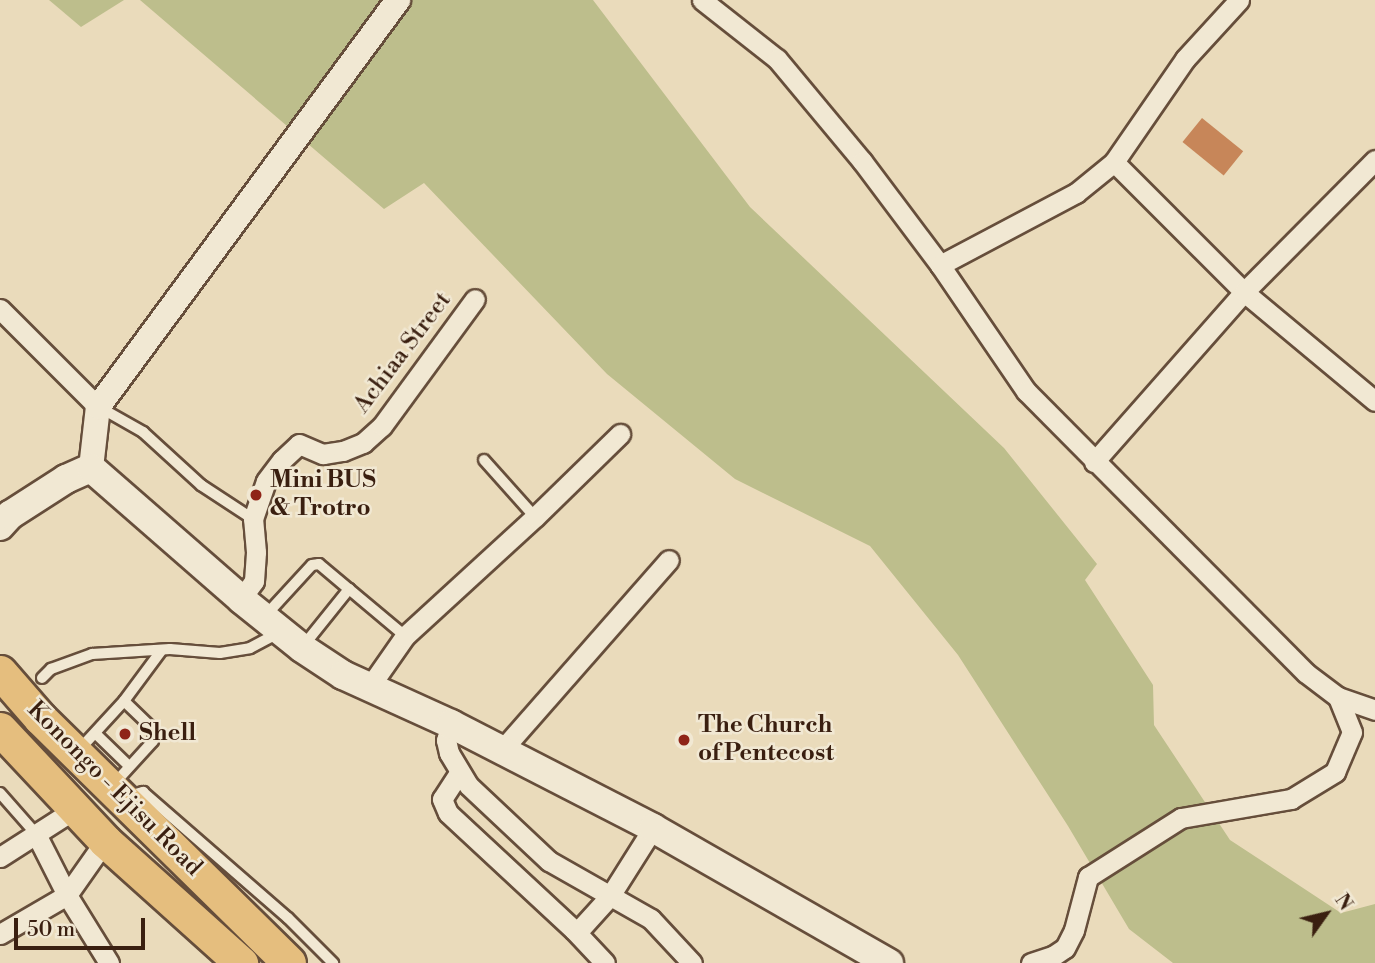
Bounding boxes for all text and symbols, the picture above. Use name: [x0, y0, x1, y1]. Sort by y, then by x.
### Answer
street label: Achiaa Street: [348, 287, 458, 419]
place label: Mini BUS & Trotro: [270, 467, 376, 523]
marker: Mini BUS & Trotro: [248, 487, 264, 503]
street label: Konongo - Ejisu Road: [21, 696, 207, 882]
place label: The Church of Pentecost: [698, 712, 834, 768]
place label: Shell: [139, 720, 196, 748]
marker: Shell: [117, 726, 133, 742]
marker: The Church of Pentecost: [676, 732, 692, 748]
north arrow: [1291, 879, 1361, 949]
text: N: [1329, 889, 1358, 915]
scale bar: [18, 904, 149, 948]
text: 50 m: [27, 917, 75, 943]

